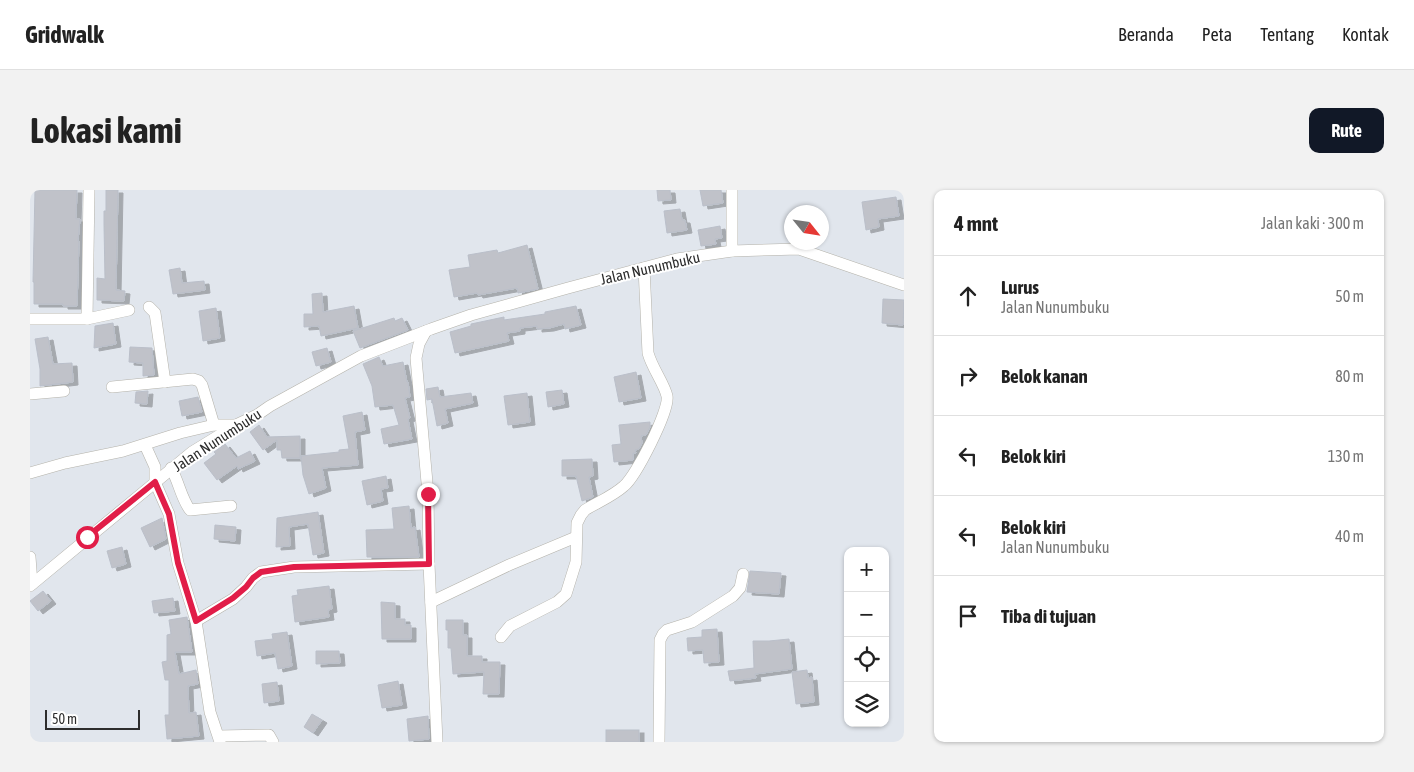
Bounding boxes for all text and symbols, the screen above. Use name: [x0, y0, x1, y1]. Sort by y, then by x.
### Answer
text: Gridwalk: [25, 21, 104, 48]
text: Beranda: [1118, 24, 1174, 45]
text: Peta: [1202, 24, 1232, 45]
text: Tentang: [1260, 24, 1314, 45]
text: Kontak: [1342, 24, 1389, 45]
button: Rute: [1309, 108, 1384, 153]
text: Lokasi kami: [30, 110, 182, 150]
north arrow: [784, 205, 829, 250]
text: 4 mnt: [954, 211, 998, 235]
text: Jalan kaki · 300 m: [1261, 214, 1364, 232]
street label: Jalan Nunumbuku: [599, 248, 701, 288]
text: Lurus: [1001, 276, 1039, 298]
icon: ahead: [954, 282, 982, 310]
text: 50 m: [1335, 287, 1364, 305]
text: Jalan Nunumbuku: [1001, 298, 1109, 316]
icon: right: [954, 362, 982, 390]
text: Belok kanan: [1001, 365, 1088, 387]
text: 80 m: [1335, 367, 1364, 385]
street label: Jalan Nunumbuku: [170, 405, 264, 475]
icon: left: [954, 442, 982, 470]
text: Belok kiri: [1001, 445, 1066, 467]
text: 130 m: [1328, 447, 1364, 465]
route end: [417, 483, 440, 506]
text: Belok kiri: [1001, 516, 1066, 538]
icon: left: [954, 522, 982, 550]
route start: [76, 526, 99, 549]
text: 40 m: [1335, 527, 1364, 545]
text: Jalan Nunumbuku: [1001, 538, 1109, 556]
map controls: [844, 547, 889, 727]
button: +: [844, 547, 889, 592]
button: −: [844, 592, 889, 637]
icon: arrive: [954, 602, 982, 630]
text: Tiba di tujuan: [1001, 605, 1096, 627]
button: locate: [844, 637, 889, 682]
button: layers: [844, 682, 889, 727]
scale bar: [45, 707, 140, 730]
text: 50 m: [52, 711, 77, 727]

